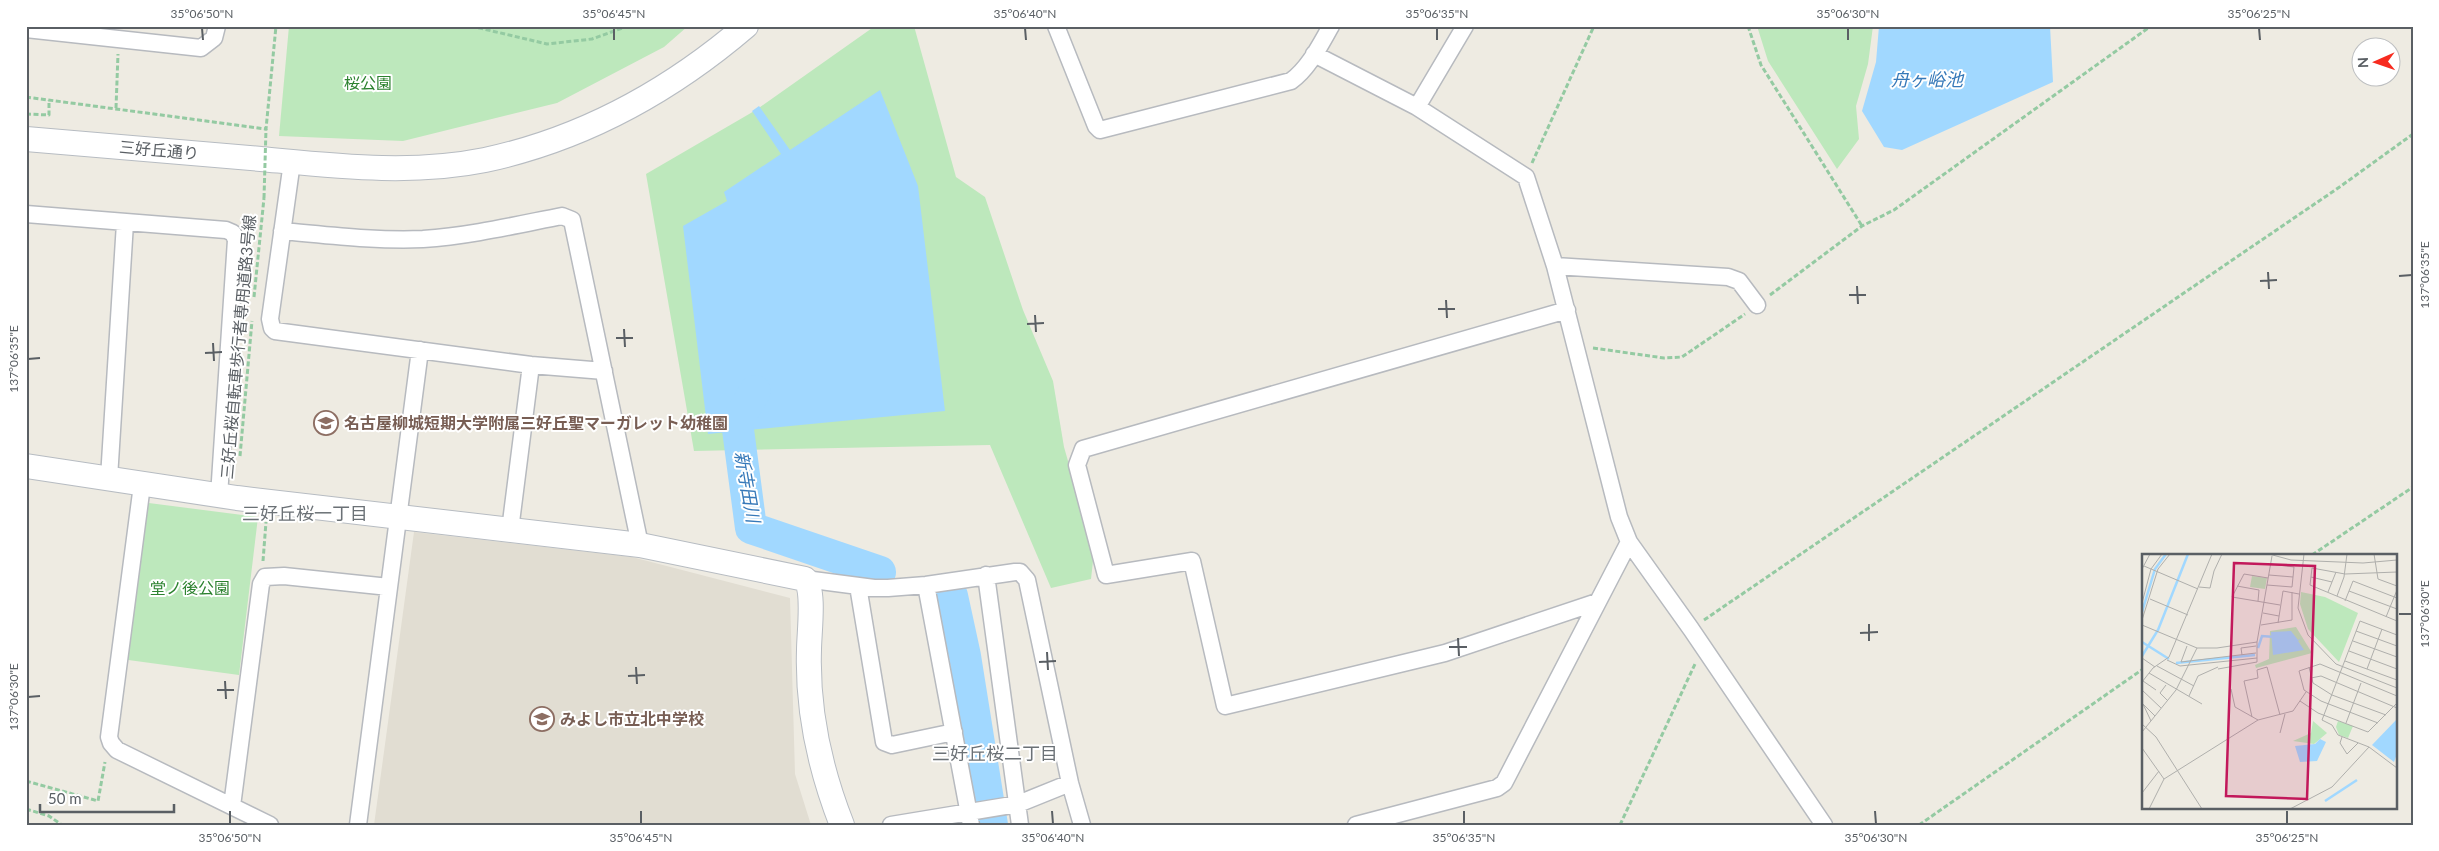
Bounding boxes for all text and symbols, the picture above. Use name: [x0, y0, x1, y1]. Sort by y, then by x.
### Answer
text: 35°06'50"N: [171, 6, 233, 21]
text: 35°06'45"N: [583, 6, 645, 21]
text: 35°06'40"N: [994, 6, 1056, 21]
text: 35°06'35"N: [1406, 6, 1468, 21]
text: 35°06'30"N: [1817, 6, 1879, 21]
text: 35°06'25"N: [2228, 6, 2290, 21]
north arrow: [2352, 38, 2402, 88]
text: N: [2354, 57, 2371, 68]
water label: 舟ヶ峪池: [1891, 68, 1965, 90]
park label: 桜公園: [344, 73, 392, 92]
street label: 三好丘通り: [118, 137, 200, 162]
street label: 三好丘桜自転車歩行者専用道路3号線: [216, 214, 259, 480]
text: 137°06'35"E: [2417, 241, 2432, 309]
text: 137°06'35"E: [6, 325, 21, 393]
school or university icon: 名古屋柳城短期大学附属三好丘聖マーガレット幼稚園: [313, 410, 339, 436]
place label: 名古屋柳城短期大学附属三好丘聖マーガレット幼稚園: [344, 413, 728, 432]
water label: 新寺田川: [731, 449, 765, 526]
district label: 三好丘桜一丁目: [242, 502, 368, 524]
inset map: [2142, 554, 2396, 808]
park label: 堂ノ後公園: [150, 578, 230, 597]
text: 137°06'30"E: [2417, 580, 2432, 648]
text: 137°06'30"E: [6, 663, 21, 731]
school or university icon: みよし市立北中学校: [529, 706, 555, 732]
place label: みよし市立北中学校: [560, 709, 704, 728]
district label: 三好丘桜二丁目: [932, 742, 1058, 764]
scale bar: [40, 781, 174, 813]
text: 50 m: [48, 789, 82, 807]
text: 35°06'50"N: [199, 830, 261, 845]
text: 35°06'45"N: [610, 830, 672, 845]
text: 35°06'40"N: [1022, 830, 1084, 845]
text: 35°06'35"N: [1433, 830, 1495, 845]
text: 35°06'30"N: [1845, 830, 1907, 845]
text: 35°06'25"N: [2256, 830, 2318, 845]

